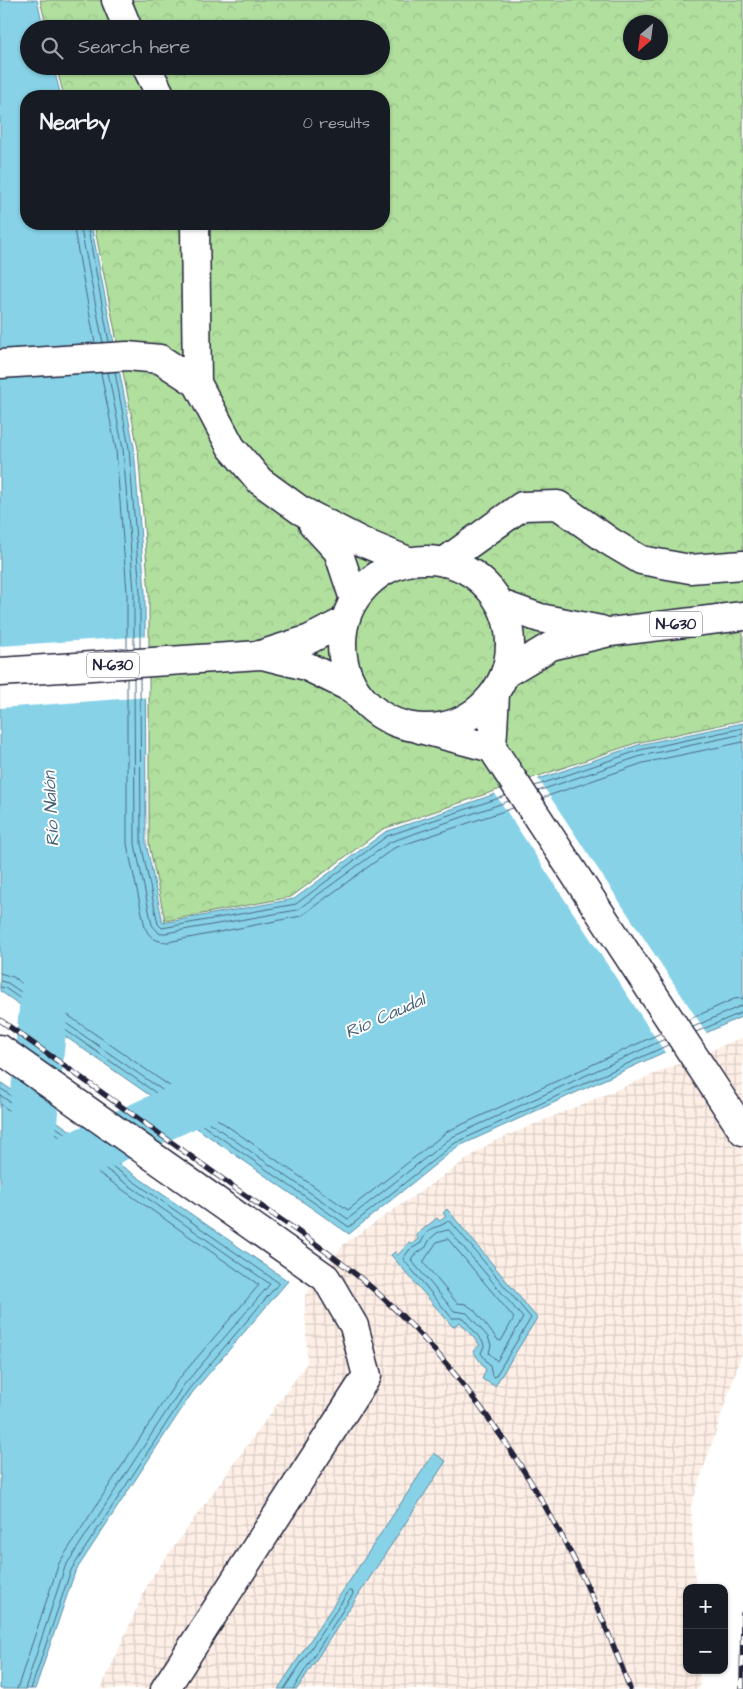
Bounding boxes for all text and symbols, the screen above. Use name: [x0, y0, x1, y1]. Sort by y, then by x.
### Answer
north arrow: [623, 15, 668, 60]
search box: [20, 20, 390, 75]
icon: search: [38, 34, 66, 62]
text: Search here: [78, 34, 190, 61]
text: Nearby: [40, 108, 110, 137]
text: 0 results: [303, 112, 370, 134]
road number: N-630: [650, 612, 702, 636]
road number: N-630: [87, 652, 139, 678]
water label: Río Nalón: [36, 769, 65, 847]
water label: Río Caudal: [341, 986, 431, 1045]
map controls: [683, 1584, 728, 1674]
button: +: [683, 1584, 728, 1629]
button: −: [683, 1629, 728, 1674]

